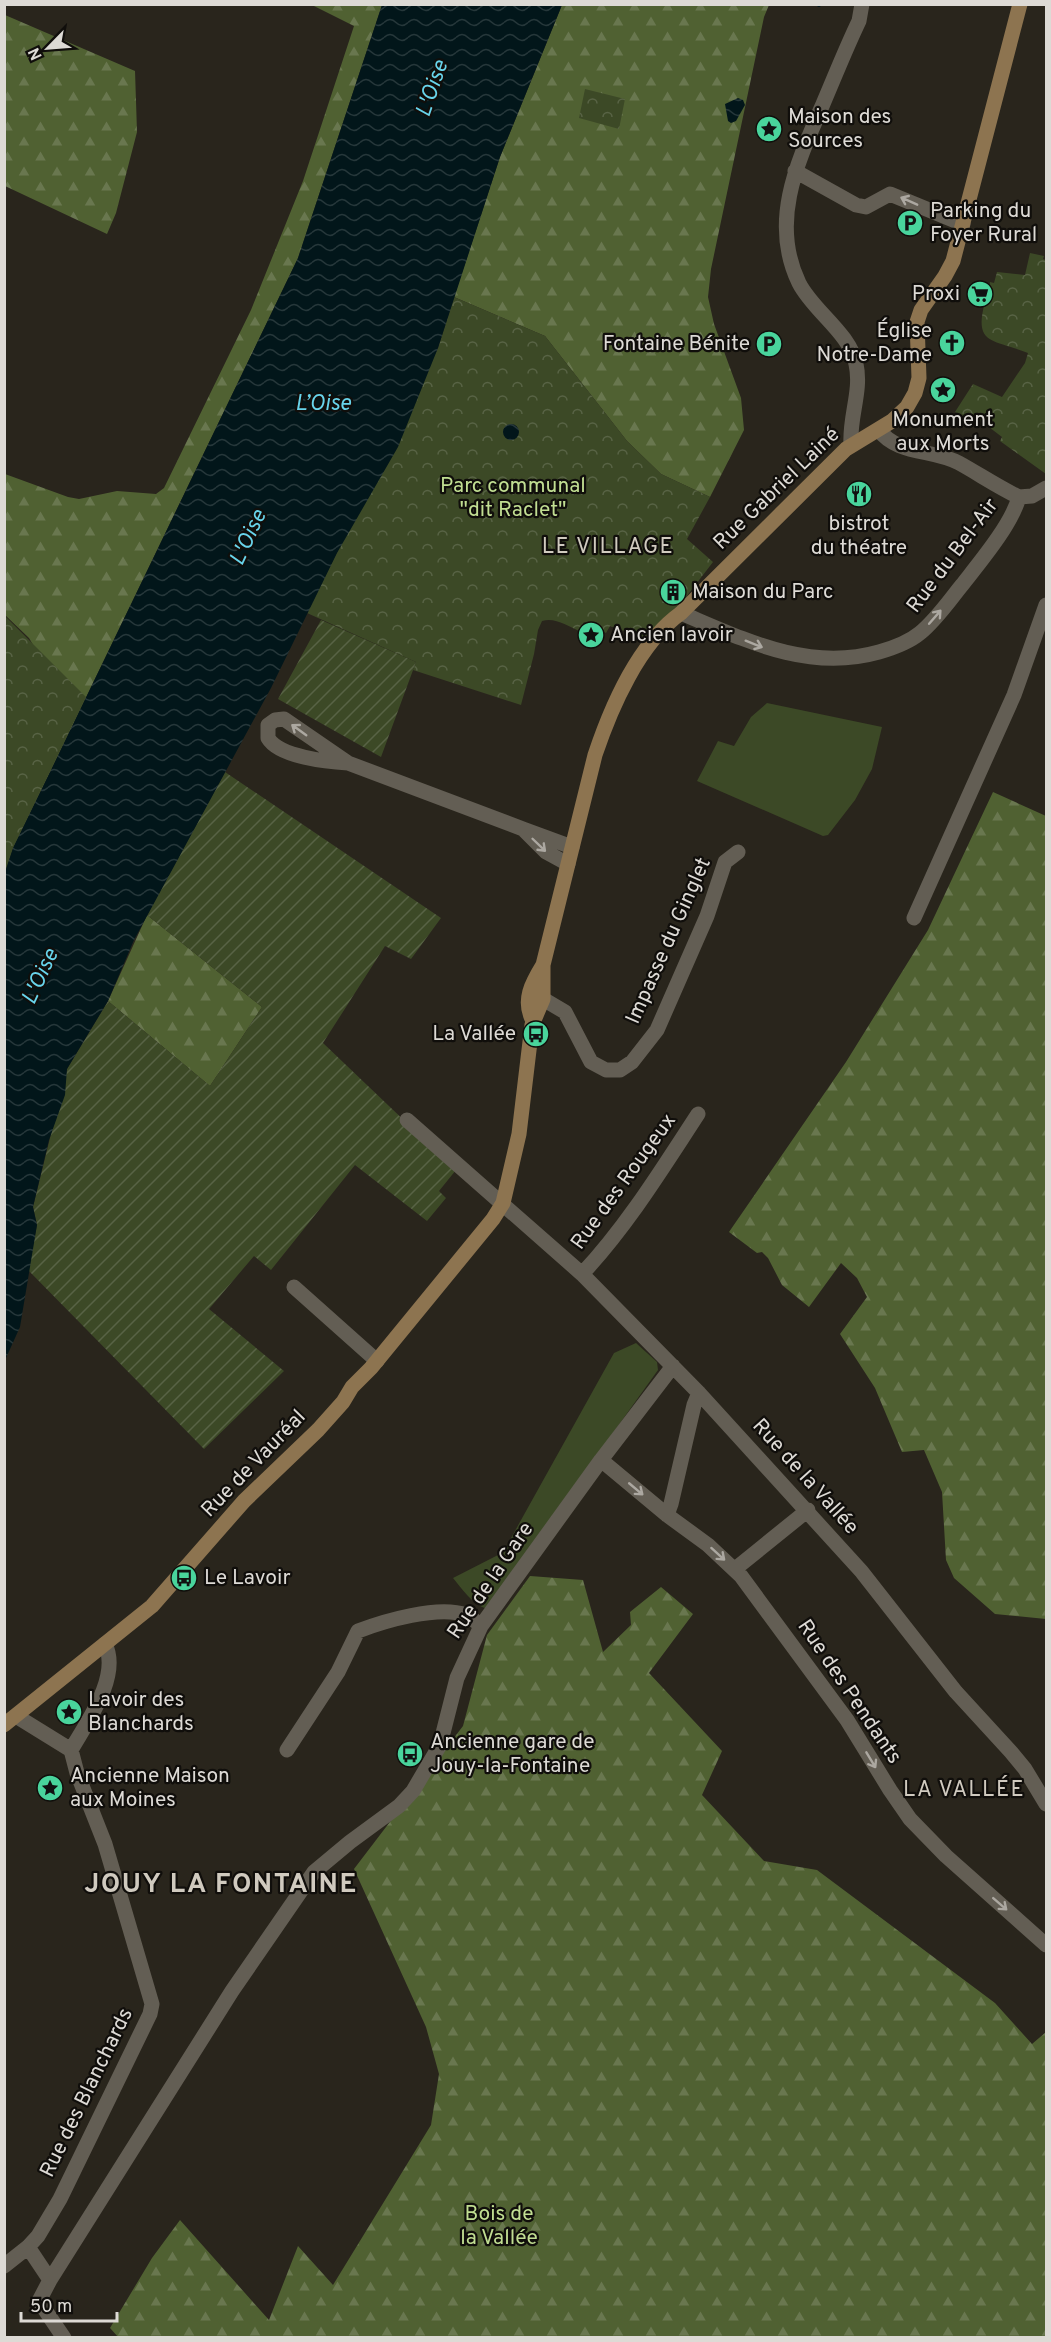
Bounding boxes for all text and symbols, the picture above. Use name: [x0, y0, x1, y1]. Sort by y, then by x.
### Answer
north arrow: [18, 18, 78, 78]
text: N: [25, 44, 48, 63]
water label: L'Oise: [411, 57, 455, 121]
place label: Maison des Sources: [788, 104, 891, 155]
place icon: Maison des Sources: [754, 114, 784, 144]
one-way arrow: [901, 195, 919, 206]
place label: Parking du Foyer Rural: [930, 198, 1037, 249]
parking icon: Parking du Foyer Rural: [895, 208, 925, 238]
supermarket icon: Proxi: [965, 279, 995, 309]
place label: Proxi: [912, 281, 960, 308]
place label: Église Notre-Dame: [817, 317, 932, 369]
church icon: Église Notre-Dame: [937, 328, 967, 358]
parking icon: Fontaine Bénite: [754, 329, 784, 359]
place label: Fontaine Bénite: [603, 331, 750, 358]
place icon: Monument aux Morts: [928, 375, 958, 405]
water label: L’Oise: [295, 391, 352, 418]
place label: Monument aux Morts: [892, 407, 994, 458]
street label: Rue Gabriel Lainé: [708, 422, 846, 556]
park label: Parc communal "dit Raclet": [440, 473, 586, 524]
restaurant icon: bistrot du théatre: [844, 479, 874, 509]
street label: Rue du Bel-Air: [901, 493, 1005, 619]
water label: L'Oise: [224, 505, 274, 570]
place label: bistrot du théatre: [811, 511, 907, 562]
district label: LE VILLAGE: [542, 534, 674, 561]
building icon: Maison du Parc: [658, 577, 688, 607]
place label: Maison du Parc: [692, 579, 833, 606]
one-way arrow: [928, 610, 942, 625]
place icon: Ancien lavoir: [576, 620, 606, 650]
place label: Ancien lavoir: [610, 622, 733, 649]
one-way arrow: [745, 639, 763, 650]
one-way arrow: [292, 723, 308, 736]
one-way arrow: [532, 838, 547, 853]
street label: Impasse du Ginglet: [620, 853, 718, 1029]
water label: L'Oise: [16, 944, 66, 1009]
bus stop icon: La Vallée: [521, 1019, 551, 1049]
place label: La Vallée: [432, 1021, 516, 1048]
street label: Rue des Rougeux: [565, 1108, 683, 1255]
street label: Rue de Vauréal: [196, 1404, 312, 1524]
street label: Rue de la Vallée: [746, 1413, 864, 1541]
one-way arrow: [628, 1482, 643, 1496]
street label: Rue de la Gare: [442, 1517, 540, 1645]
one-way arrow: [710, 1547, 725, 1561]
bus stop icon: Le Lavoir: [169, 1563, 199, 1593]
place label: Le Lavoir: [204, 1565, 291, 1592]
street label: Rue des Pendants: [791, 1615, 907, 1769]
place label: Lavoir des Blanchards: [88, 1687, 194, 1738]
place icon: Lavoir des Blanchards: [54, 1697, 84, 1727]
place label: Ancienne gare de Jouy-la-Fontaine: [430, 1729, 594, 1780]
bus stop icon: Ancienne gare de Jouy-la-Fontaine: [395, 1739, 425, 1769]
one-way arrow: [866, 1751, 878, 1768]
place label: Ancienne Maison aux Moines: [70, 1763, 230, 1814]
place icon: Ancienne Maison aux Moines: [35, 1773, 65, 1803]
district label: LA VALLÉE: [903, 1775, 1025, 1804]
district label: JOUY LA FONTAINE: [84, 1868, 358, 1902]
one-way arrow: [992, 1897, 1007, 1911]
street label: Rue des Blanchards: [34, 2004, 140, 2182]
park label: Bois de la Vallée: [460, 2201, 538, 2252]
scale bar: [21, 2285, 117, 2323]
text: 50 m: [30, 2296, 72, 2319]

